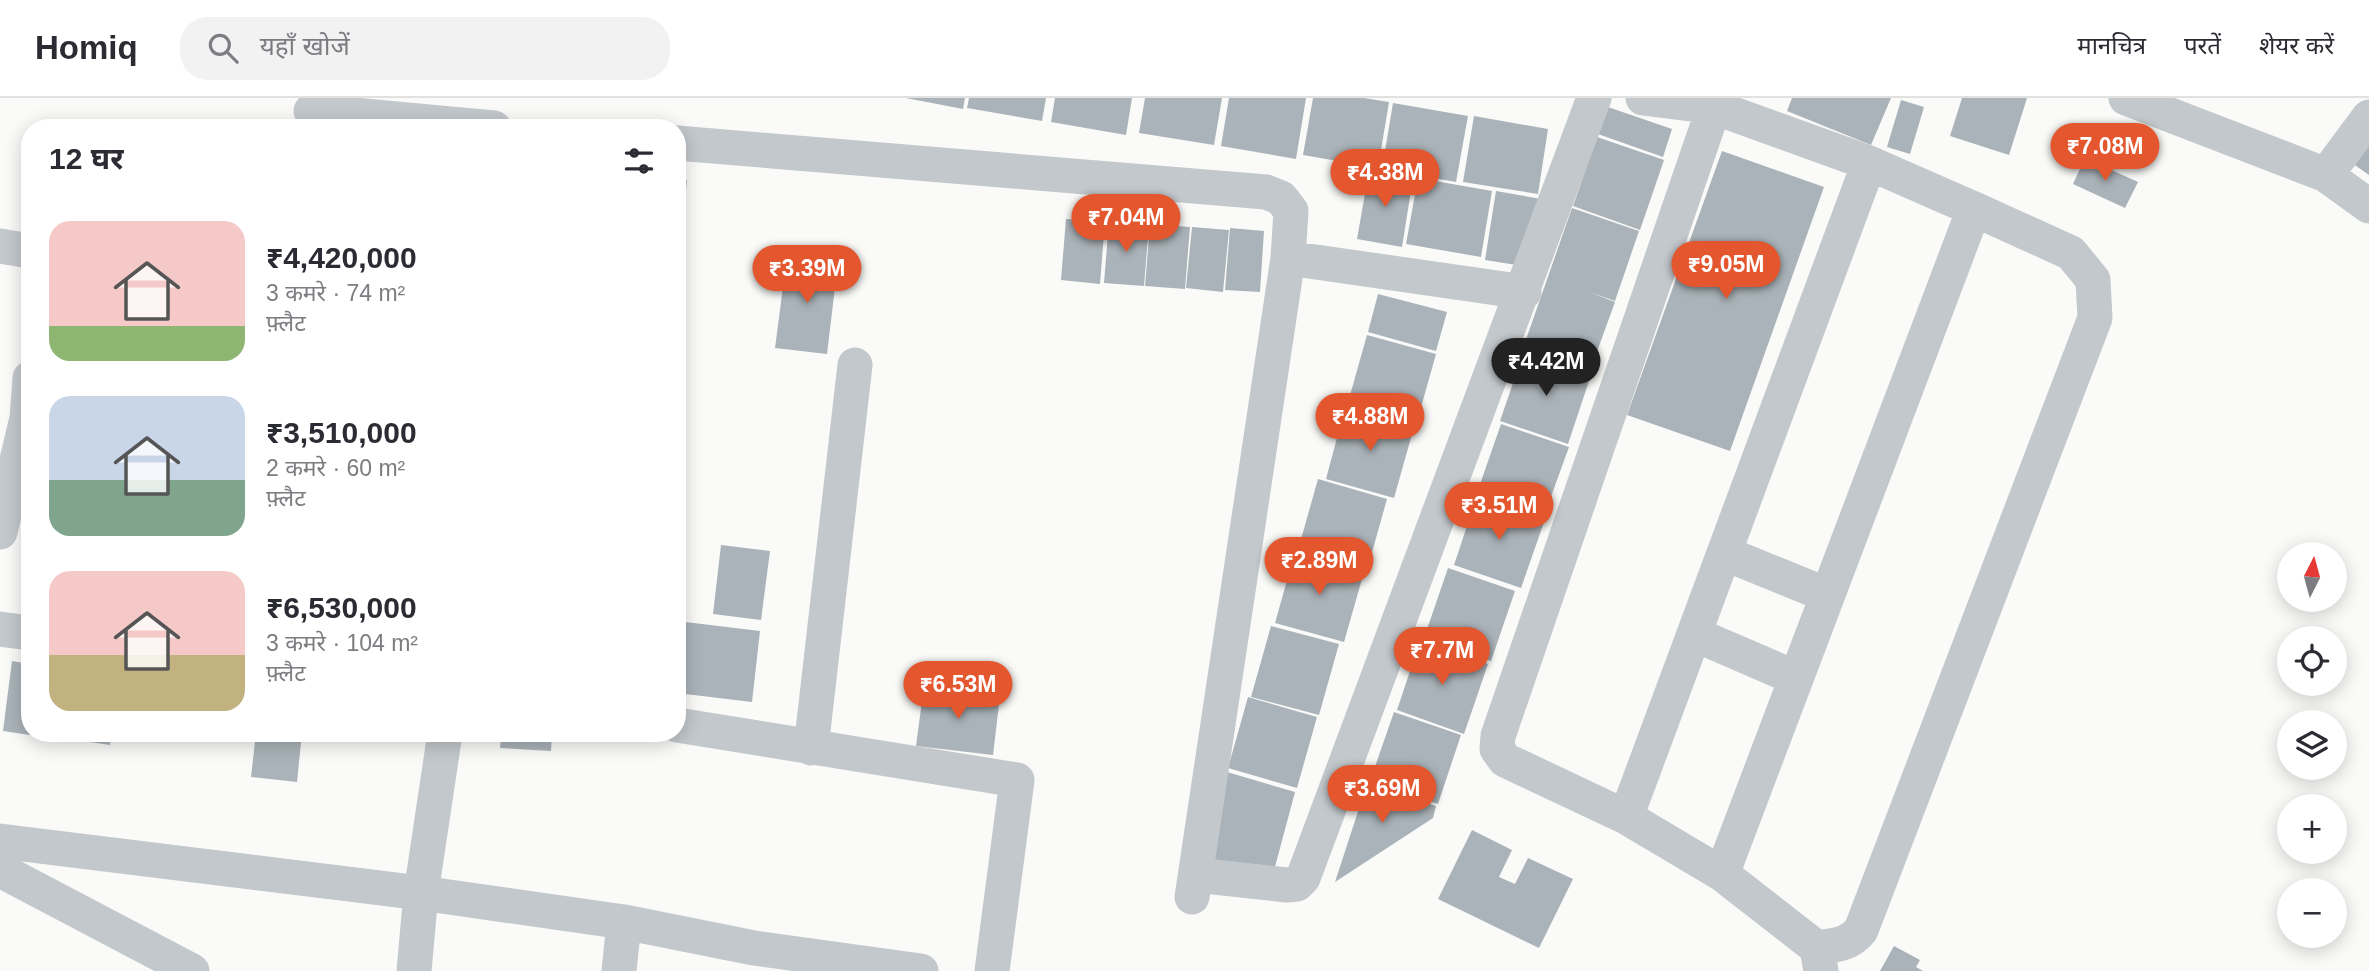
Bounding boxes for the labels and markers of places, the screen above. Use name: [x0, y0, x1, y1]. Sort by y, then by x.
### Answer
pin: ₹7.08M: [2048, 123, 2162, 183]
pin: ₹4.38M: [1328, 150, 1442, 209]
pin: ₹7.04M: [1069, 194, 1183, 254]
pin: ₹9.05M: [1669, 242, 1783, 301]
pin: ₹3.39M: [750, 246, 864, 305]
pin: ₹4.42M: [1489, 338, 1603, 398]
pin: ₹4.88M: [1313, 394, 1427, 453]
pin: ₹3.51M: [1442, 482, 1556, 542]
pin: ₹2.89M: [1262, 538, 1376, 597]
pin: ₹7.7M: [1393, 628, 1491, 687]
pin: ₹6.53M: [901, 662, 1015, 721]
pin: ₹3.69M: [1325, 766, 1439, 825]

